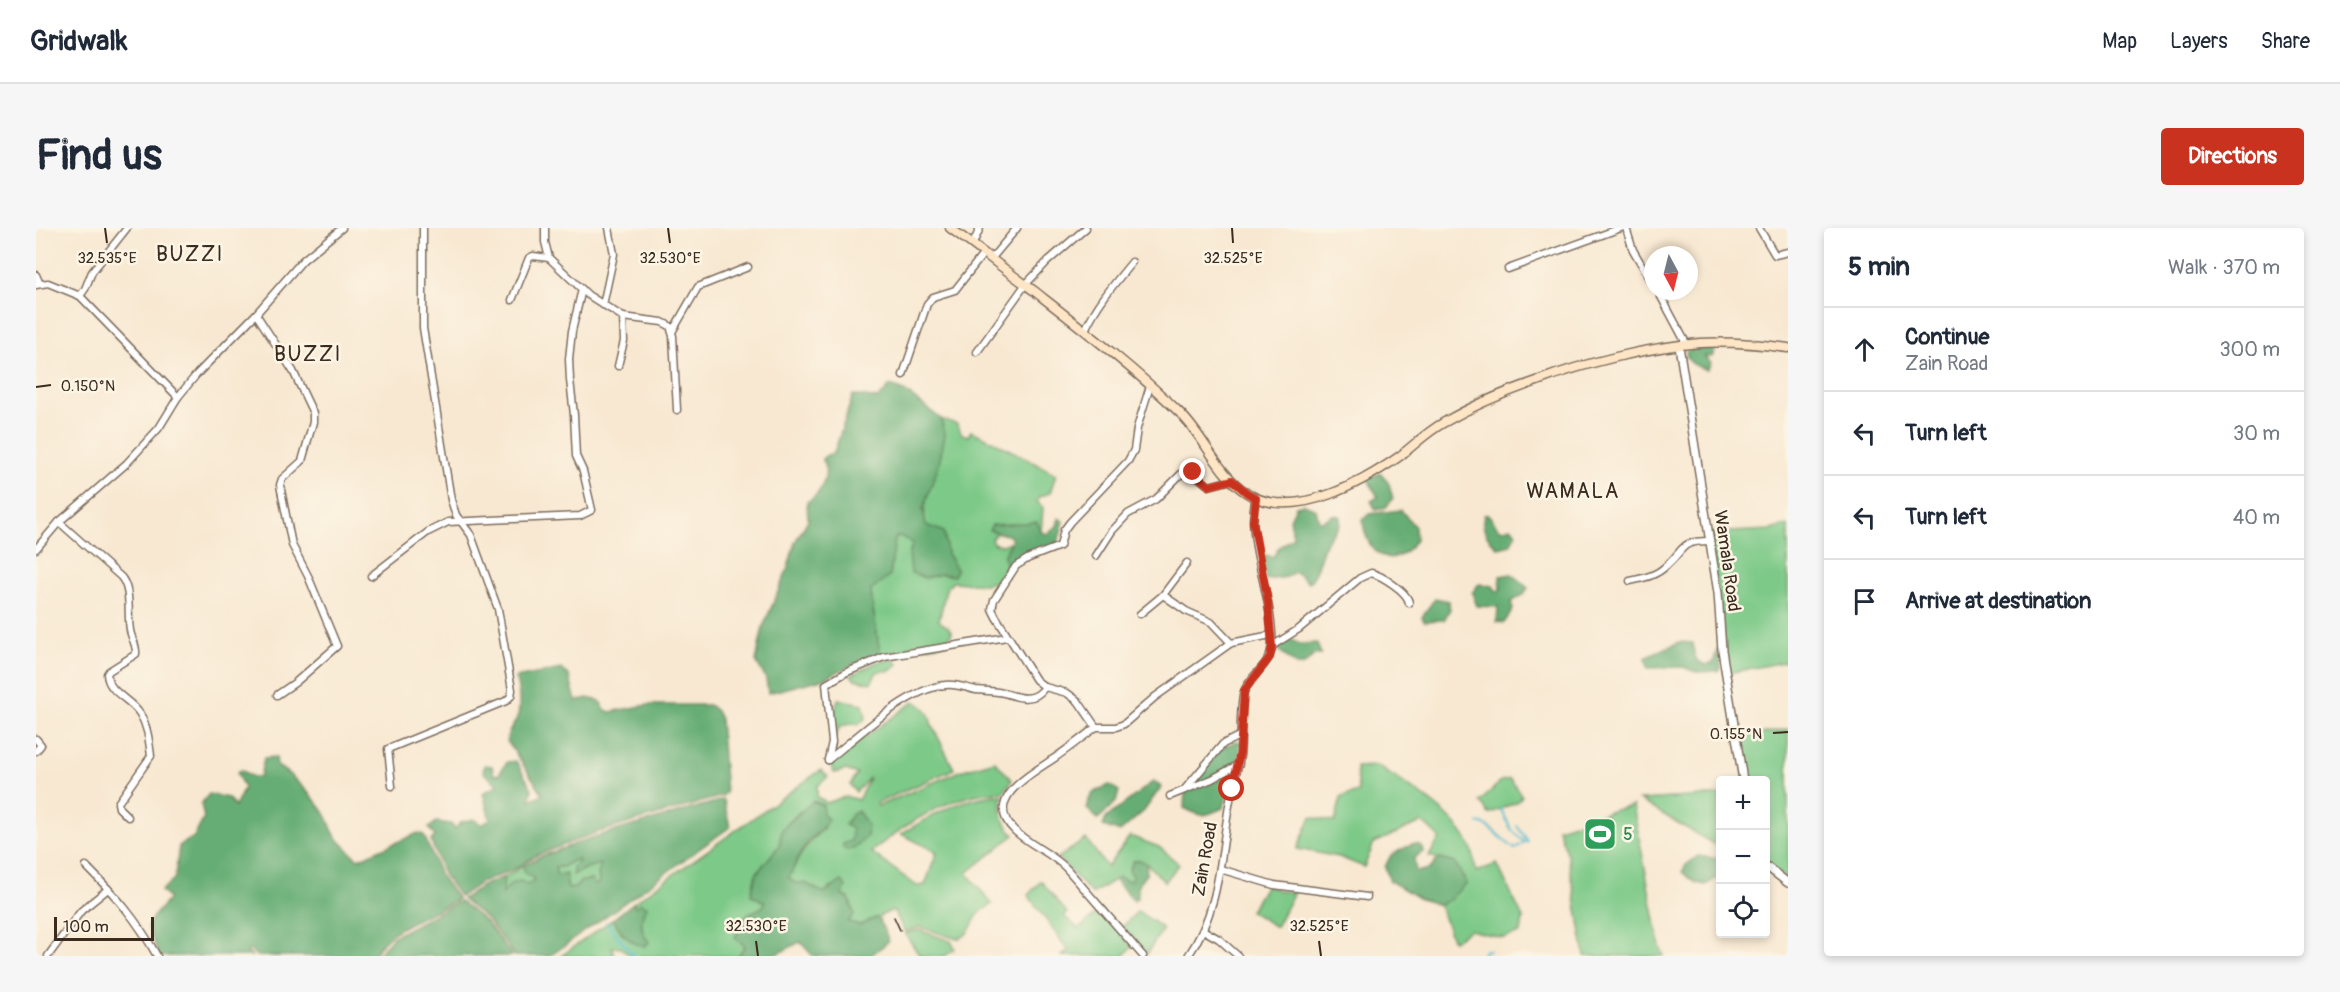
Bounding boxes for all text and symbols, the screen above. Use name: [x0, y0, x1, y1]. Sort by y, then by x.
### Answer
text: Gridwalk: [30, 24, 128, 59]
text: Map: [2102, 28, 2137, 55]
text: Layers: [2170, 28, 2228, 55]
text: Share: [2261, 28, 2310, 55]
button: Directions: [2161, 128, 2304, 185]
text: Find us: [36, 130, 162, 182]
district label: BUZZI: [156, 241, 224, 268]
north arrow: [1644, 246, 1698, 300]
text: 32.535°E: [77, 249, 137, 268]
text: 32.530°E: [639, 249, 701, 268]
text: 32.525°E: [1203, 249, 1263, 268]
text: 5 min: [1848, 251, 1910, 283]
text: Walk · 370 m: [2168, 255, 2280, 280]
text: Continue: [1905, 323, 1989, 351]
icon: ahead: [1848, 333, 1881, 366]
text: 300 m: [2219, 337, 2280, 362]
district label: BUZZI: [274, 341, 342, 368]
text: Zain Road: [1905, 351, 1988, 376]
text: 0.150°N: [61, 377, 115, 396]
icon: left: [1848, 417, 1881, 450]
text: Turn left: [1905, 419, 1987, 447]
text: 30 m: [2233, 421, 2280, 446]
route end: [1179, 458, 1205, 484]
district label: WAMALA: [1526, 478, 1620, 505]
icon: left: [1848, 501, 1881, 534]
text: Turn left: [1905, 503, 1987, 531]
text: 40 m: [2233, 505, 2280, 530]
street label: Wamala Road: [1709, 509, 1745, 613]
icon: arrive: [1848, 585, 1881, 618]
text: Arrive at destination: [1905, 587, 2091, 615]
text: 0.155°N: [1710, 725, 1762, 744]
route start: [1218, 775, 1244, 801]
map controls: [1716, 776, 1770, 938]
button: +: [1716, 776, 1770, 830]
sports icon: 5: [1582, 816, 1618, 852]
street label: Zain Road: [1187, 820, 1223, 898]
place label: 5: [1623, 823, 1633, 846]
button: −: [1716, 830, 1770, 884]
button: locate: [1716, 884, 1770, 938]
scale bar: [54, 914, 154, 942]
text: 100 m: [63, 917, 109, 937]
text: 32.530°E: [725, 917, 787, 936]
text: 32.525°E: [1289, 917, 1349, 936]

